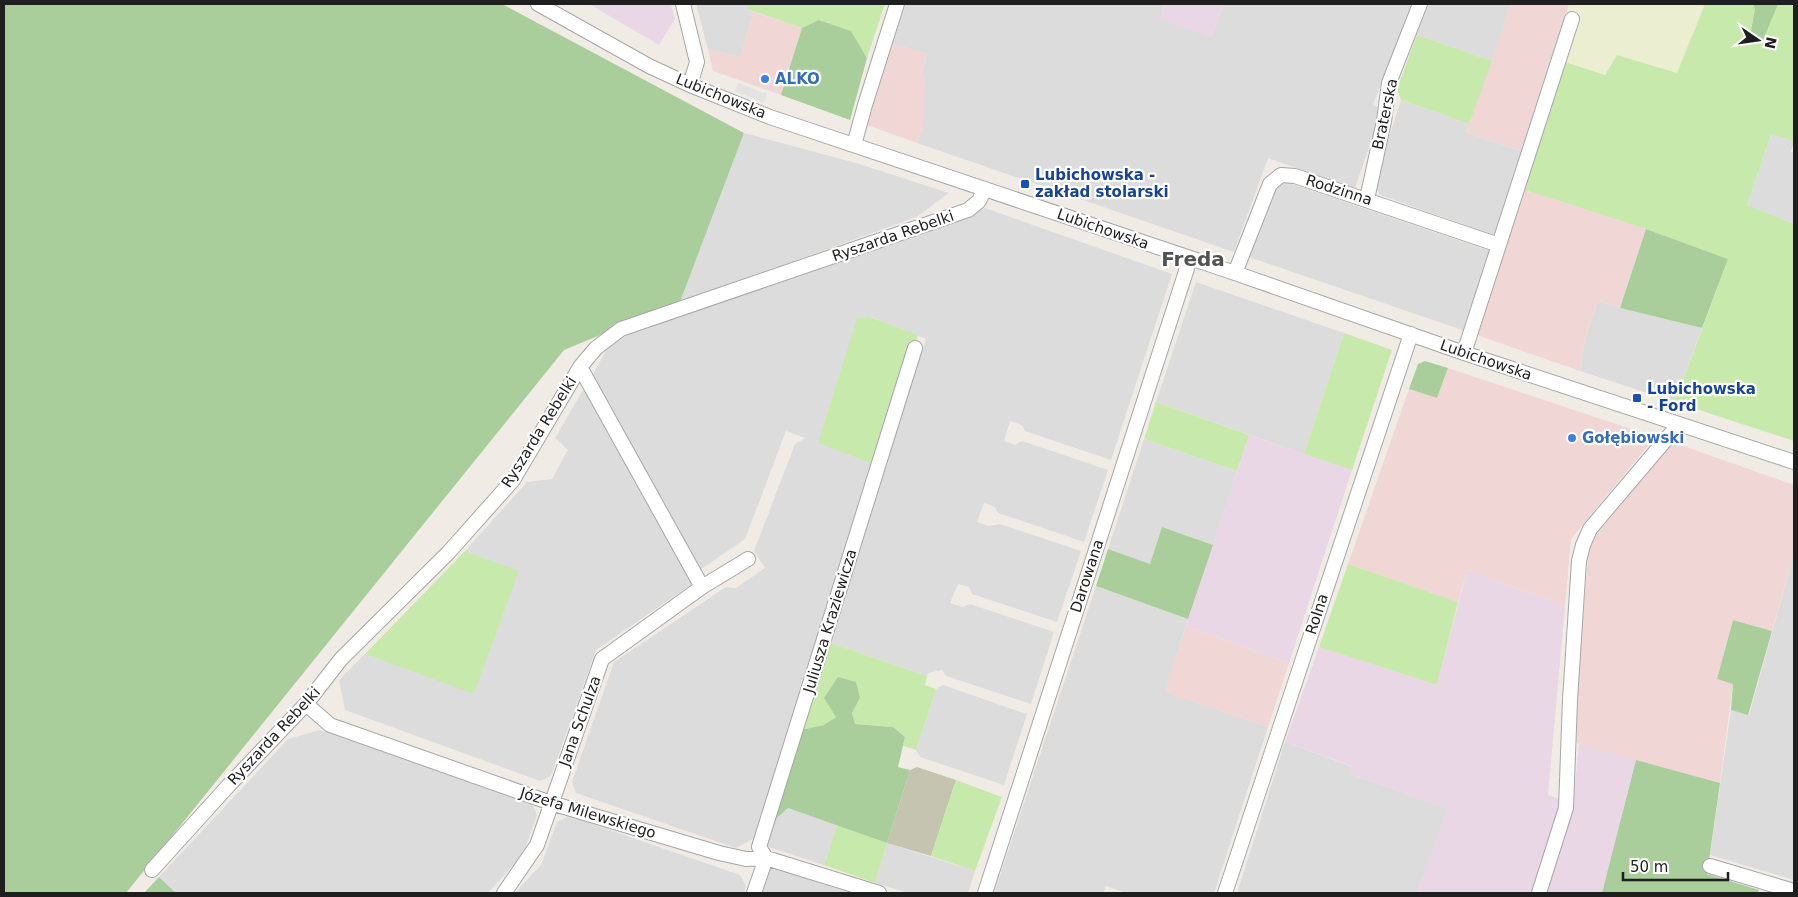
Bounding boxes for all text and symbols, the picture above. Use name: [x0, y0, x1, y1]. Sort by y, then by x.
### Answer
north arrow: [1733, 15, 1783, 65]
text: N: [1762, 35, 1780, 50]
street label: Lubichowska: [673, 70, 769, 122]
place label: ALKO: [775, 70, 820, 88]
marker: ALKO: [759, 73, 771, 85]
street label: Braterska: [1369, 77, 1401, 151]
place label: Lubichowska - zakład stolarski: [1035, 166, 1169, 201]
street label: Rodzinna: [1304, 171, 1374, 209]
marker: Lubichowska - zakład stolarski: [1019, 178, 1031, 190]
street label: Lubichowska: [1055, 205, 1151, 253]
street label: Ryszarda Rebelki: [830, 207, 956, 265]
district label: Freda: [1161, 247, 1225, 271]
street label: Lubichowska: [1438, 336, 1534, 384]
street label: Ryszarda Rebelki: [498, 373, 580, 491]
place label: Lubichowska - Ford: [1647, 380, 1756, 415]
marker: Lubichowska - Ford: [1631, 392, 1643, 404]
place label: Gołębiowski: [1582, 429, 1684, 447]
marker: Gołębiowski: [1566, 432, 1578, 444]
street label: Darowana: [1067, 537, 1107, 615]
street label: Juliusza Kraziewicza: [799, 547, 860, 696]
street label: Rolna: [1302, 591, 1332, 637]
street label: Jana Schulza: [555, 673, 605, 770]
street label: Ryszarda Rebelki: [224, 683, 324, 789]
street label: Józefa Milewskiego: [517, 783, 658, 842]
scale bar: [1623, 850, 1728, 882]
text: 50 m: [1630, 858, 1668, 876]

